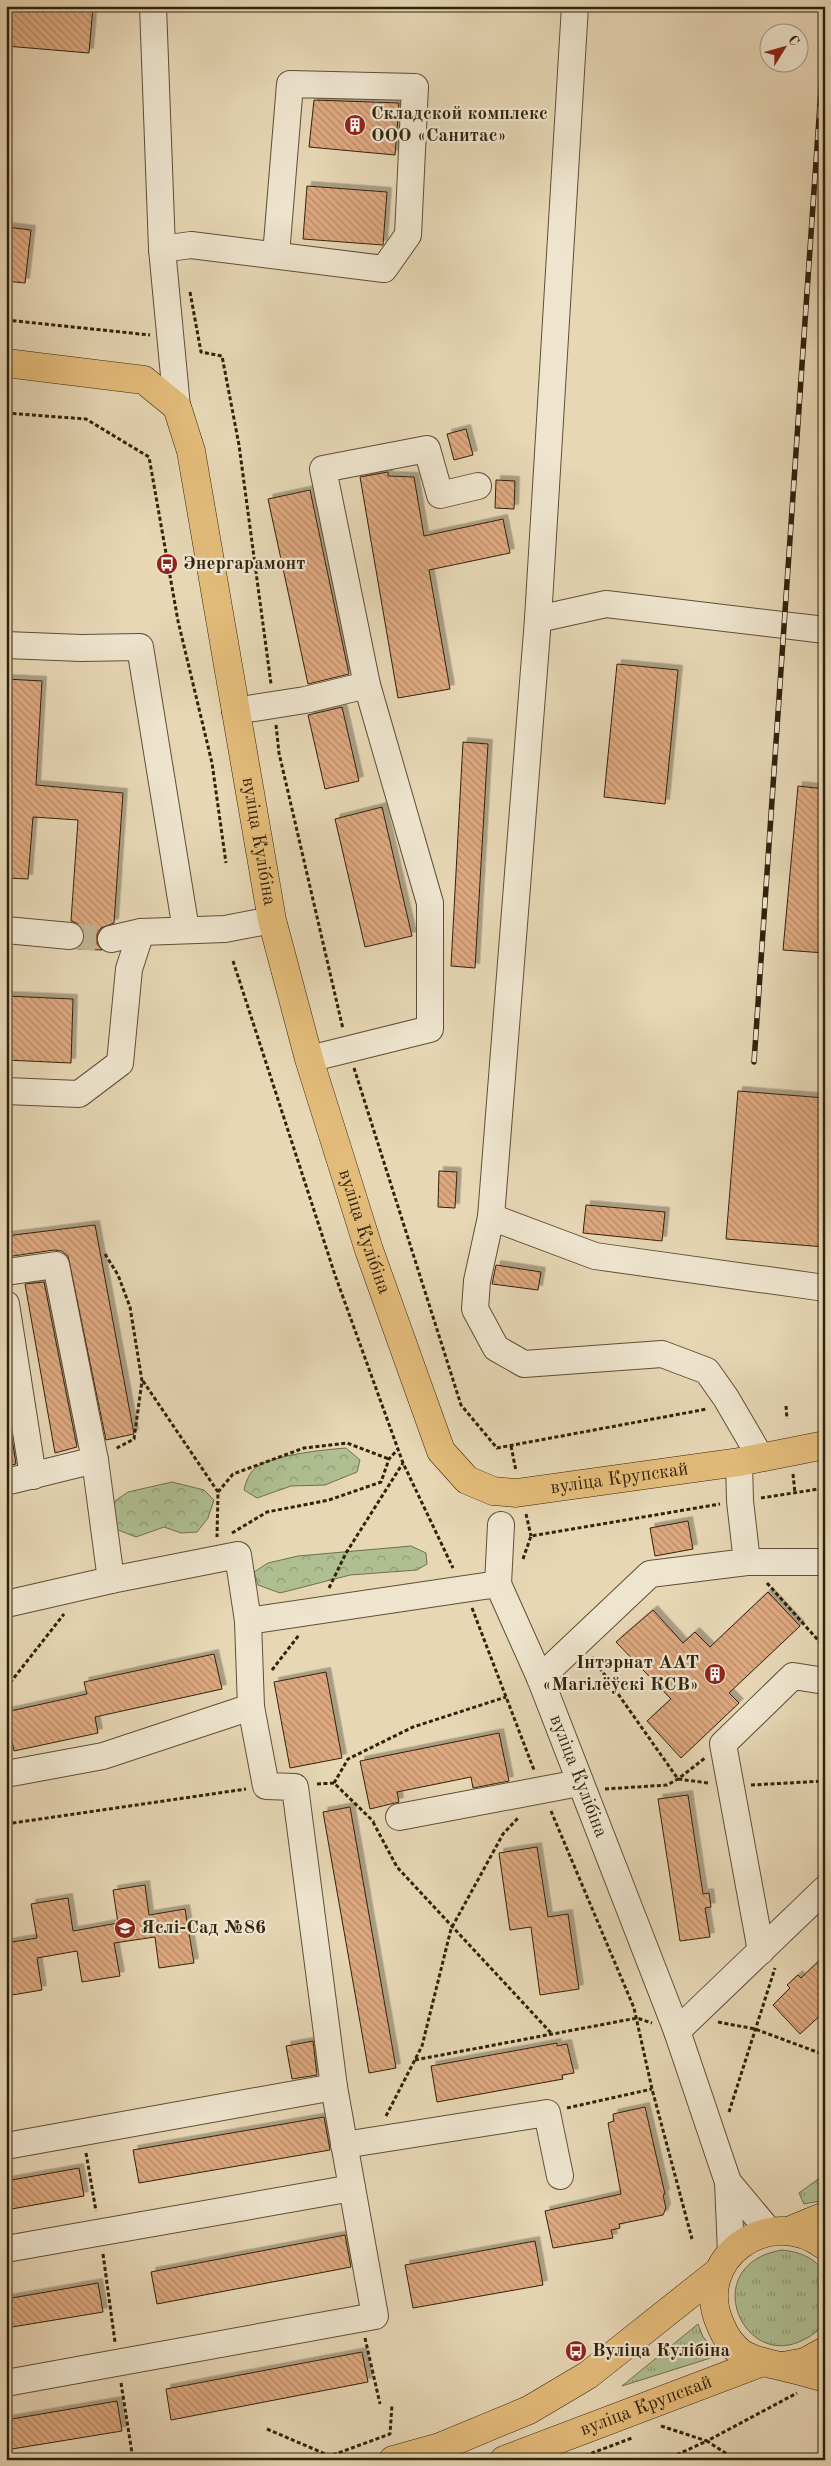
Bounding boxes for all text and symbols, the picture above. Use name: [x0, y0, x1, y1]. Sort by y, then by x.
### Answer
north arrow: [758, 22, 808, 72]
text: С: [785, 33, 802, 49]
place label: Складской комплекс ООО «Санитас»: [371, 105, 548, 146]
building icon: Складской комплекс ООО «Санитас»: [343, 113, 367, 137]
bus stop icon: Энергарамонт: [155, 552, 179, 576]
place label: Энергарамонт: [183, 555, 306, 574]
street label: вуліца Кулібіна: [238, 776, 279, 908]
street label: вуліца Кулібіна: [335, 1167, 394, 1297]
street label: вуліца Крупскай: [549, 1460, 690, 1498]
place label: Інтэрнат ААТ «Магілёўскі КСВ»: [542, 1654, 699, 1695]
building icon: Інтэрнат ААТ «Магілёўскі КСВ»: [703, 1662, 727, 1686]
street label: вуліца Кулібіна: [546, 1712, 611, 1841]
school or university icon: Яслі-Сад №86: [113, 1916, 137, 1940]
place label: Яслі-Сад №86: [141, 1919, 266, 1938]
bus stop icon: Вуліца Кулібіна: [564, 2339, 588, 2363]
place label: Вуліца Кулібіна: [592, 2342, 730, 2361]
street label: вуліца Крупскай: [578, 2373, 715, 2440]

